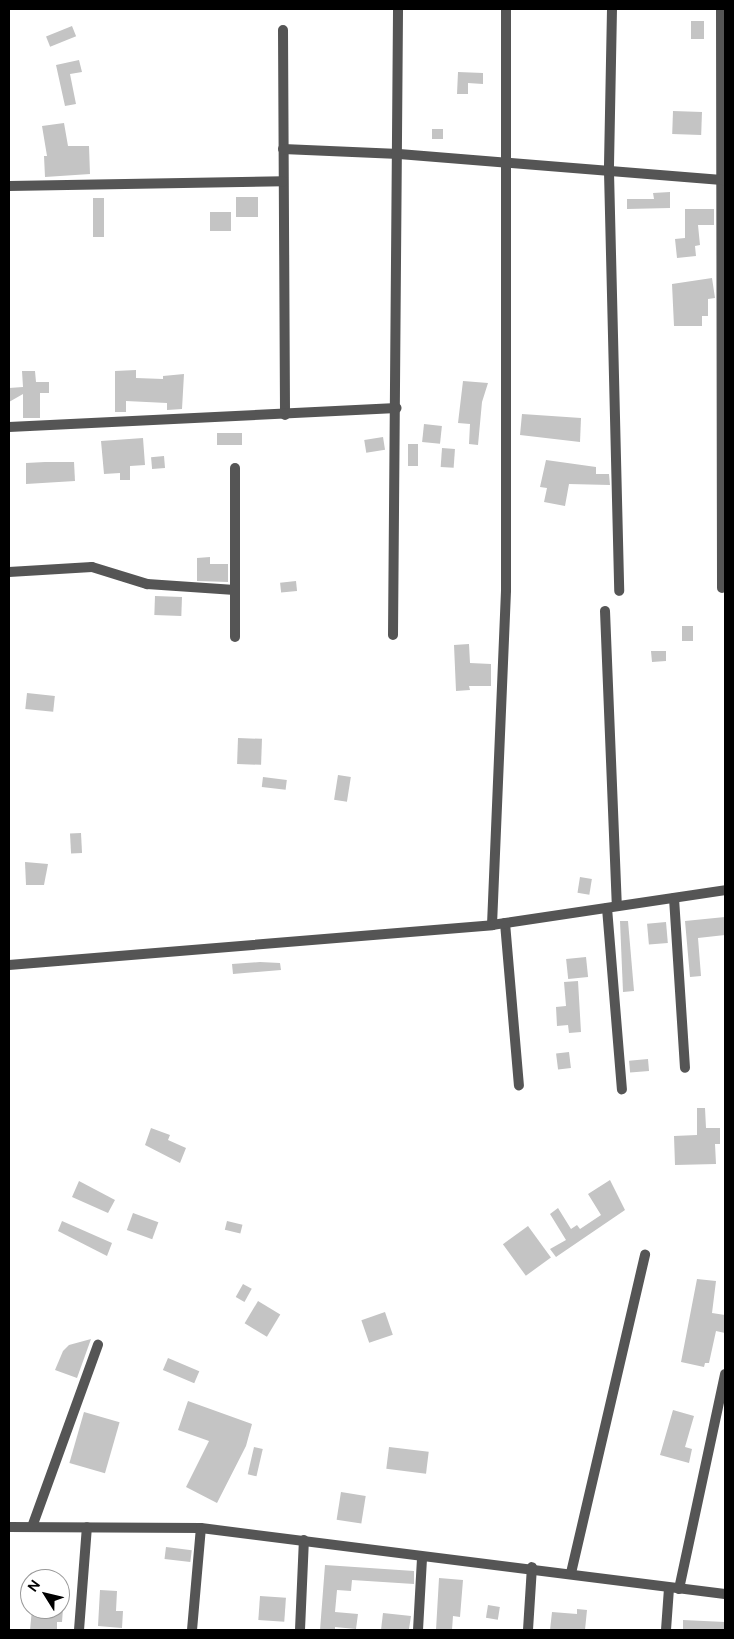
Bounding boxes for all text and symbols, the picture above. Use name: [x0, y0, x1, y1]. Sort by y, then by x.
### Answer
north arrow: [20, 1569, 70, 1619]
text: N: [23, 1576, 44, 1595]

